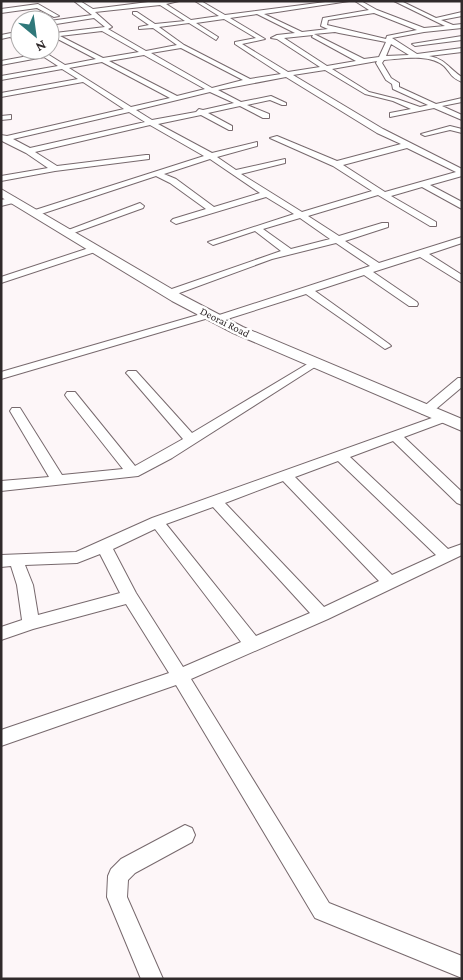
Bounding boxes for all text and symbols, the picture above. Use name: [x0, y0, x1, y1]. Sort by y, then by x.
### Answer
north arrow: [10, 10, 60, 60]
text: N: [33, 37, 49, 56]
street label: Deorai Road: [198, 304, 252, 340]

